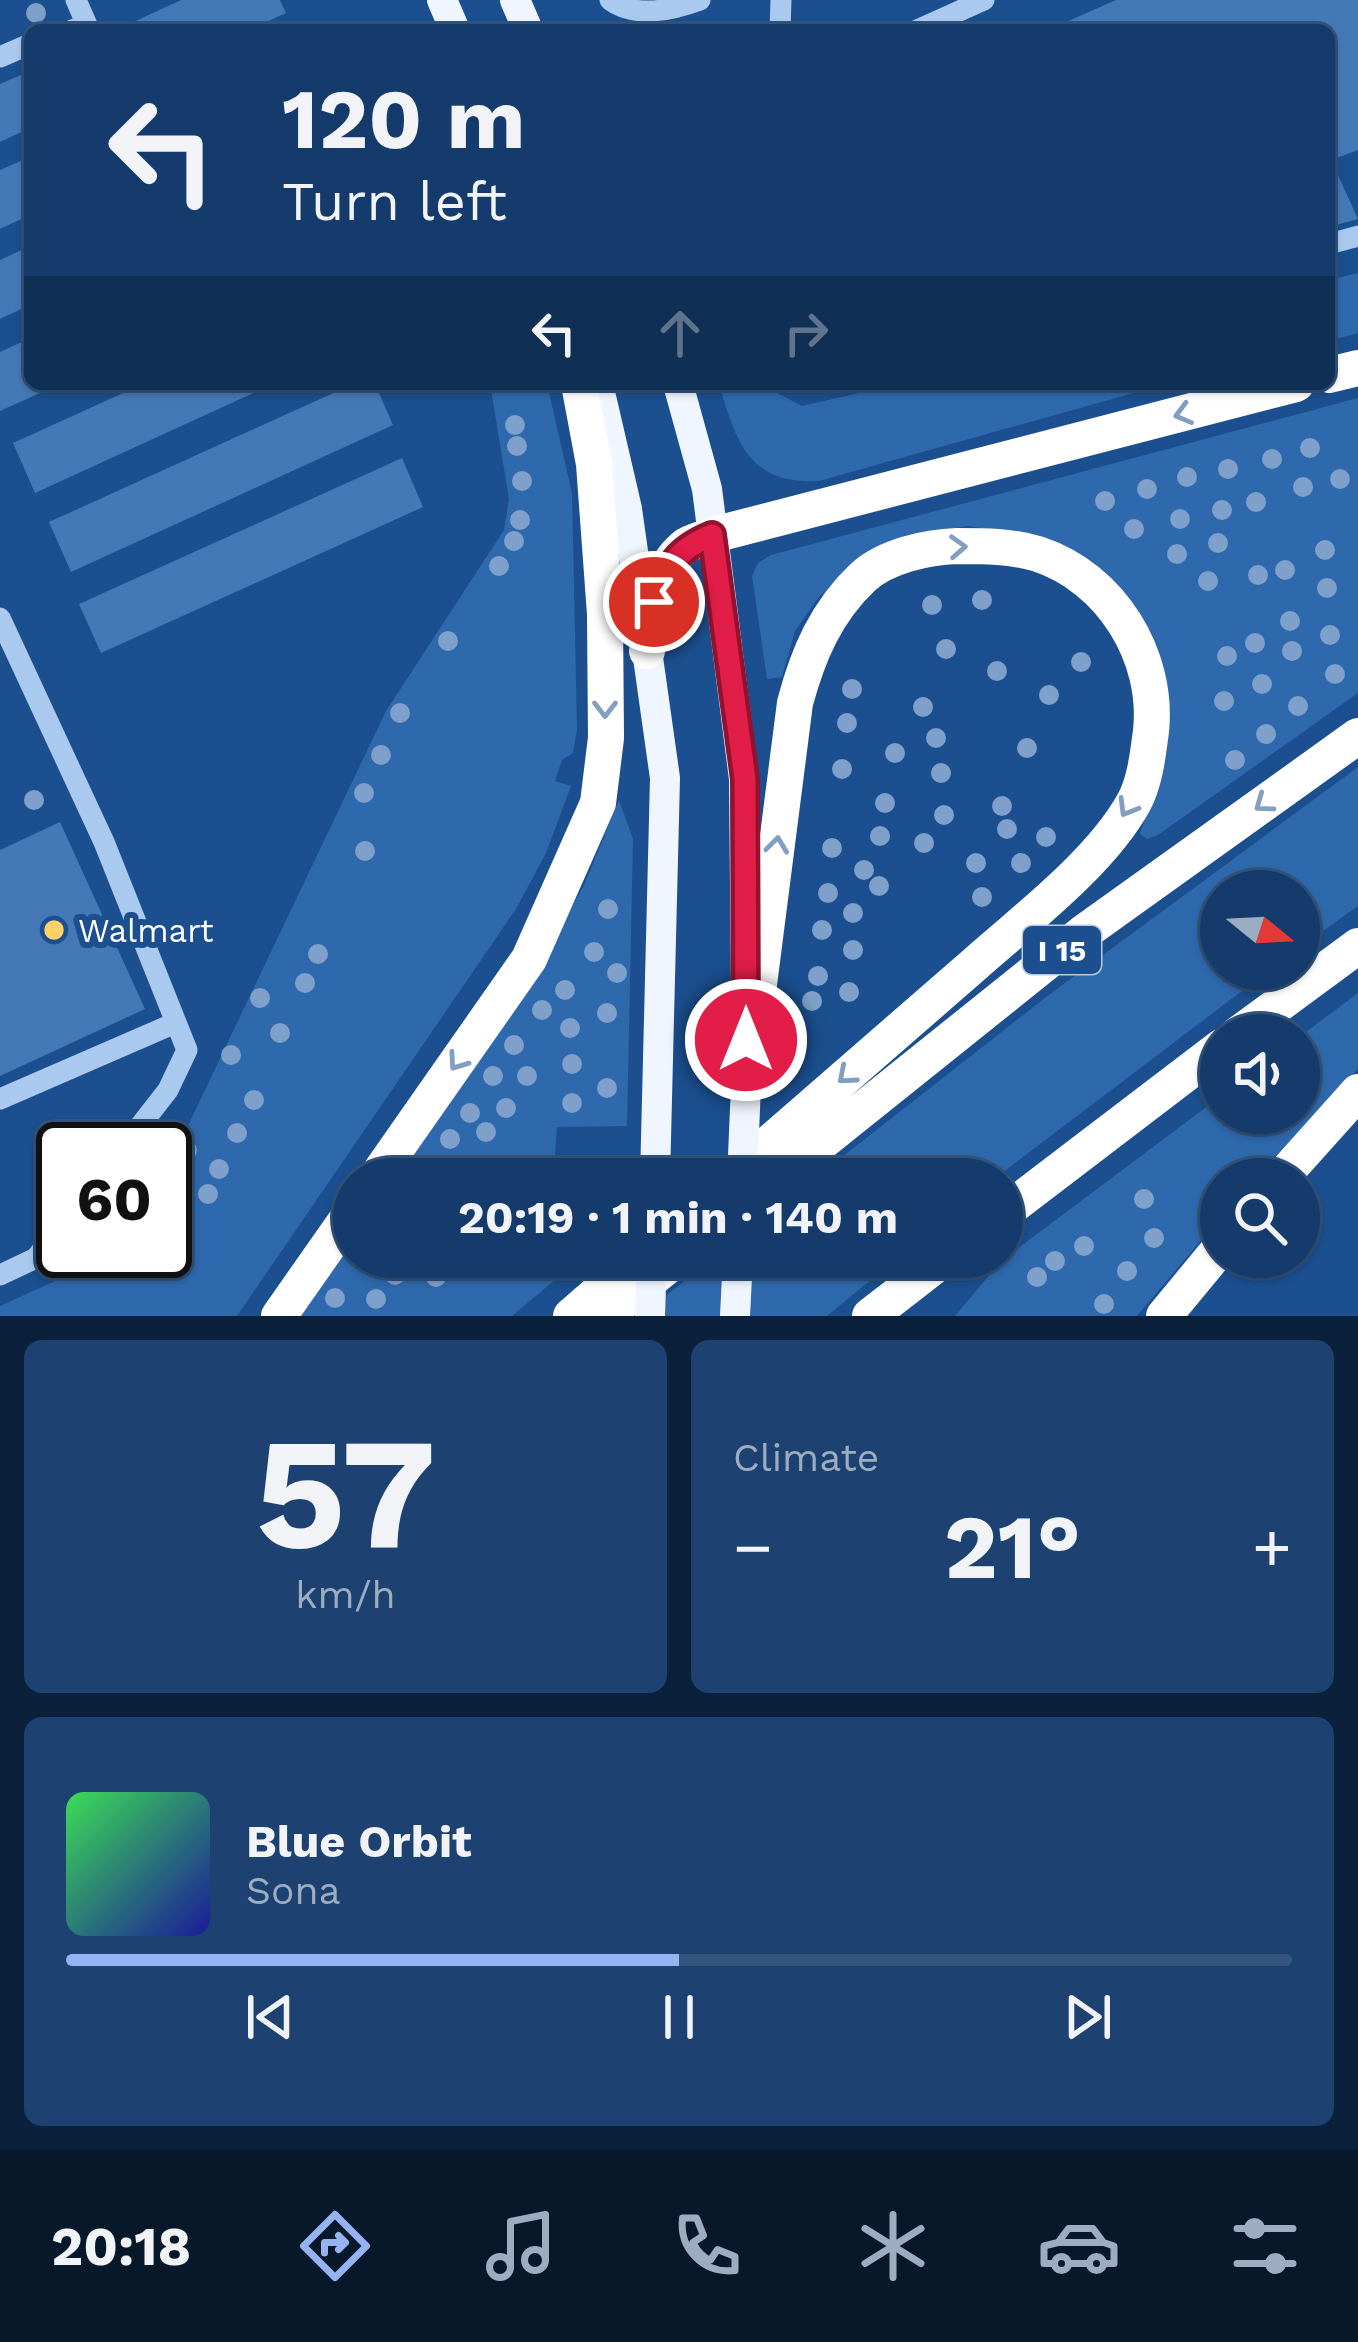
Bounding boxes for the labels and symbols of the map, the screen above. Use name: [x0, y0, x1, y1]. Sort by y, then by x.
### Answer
one-way arrow: [1173, 400, 1194, 425]
one-way arrow: [949, 534, 968, 560]
pin: [603, 551, 705, 653]
one-way arrow: [592, 700, 618, 719]
one-way arrow: [1254, 790, 1276, 812]
one-way arrow: [1119, 795, 1142, 817]
one-way arrow: [763, 835, 789, 855]
north arrow: [1200, 870, 1320, 990]
place label: Walmart: [78, 911, 214, 950]
marker: Walmart: [41, 917, 67, 943]
road number: I 15: [1023, 926, 1101, 974]
position arrow: [683, 977, 809, 1103]
one-way arrow: [449, 1048, 471, 1070]
one-way arrow: [839, 1062, 860, 1083]
speed limit sign: 60: [36, 1122, 192, 1278]

